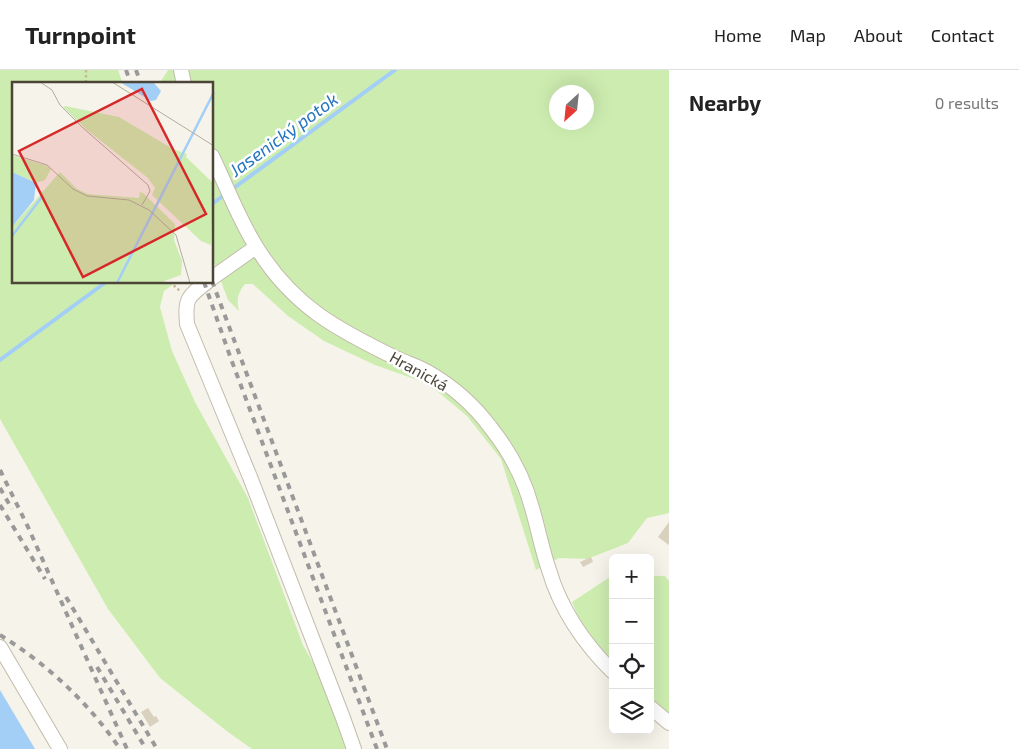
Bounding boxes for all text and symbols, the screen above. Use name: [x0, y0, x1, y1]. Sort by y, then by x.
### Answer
text: Turnpoint: [25, 20, 136, 49]
text: Home: [714, 24, 762, 46]
text: Map: [790, 24, 826, 46]
text: About: [854, 24, 903, 46]
text: Contact: [931, 24, 994, 46]
inset map: [12, 82, 214, 284]
north arrow: [549, 85, 594, 130]
water label: Jasenický potok: [224, 88, 342, 181]
text: Nearby: [689, 90, 761, 115]
text: 0 results: [935, 93, 999, 112]
street label: Hranická: [387, 347, 452, 394]
map controls: [609, 554, 654, 734]
button: +: [609, 554, 654, 599]
button: −: [609, 599, 654, 644]
button: locate: [609, 644, 654, 689]
button: layers: [609, 689, 654, 734]

